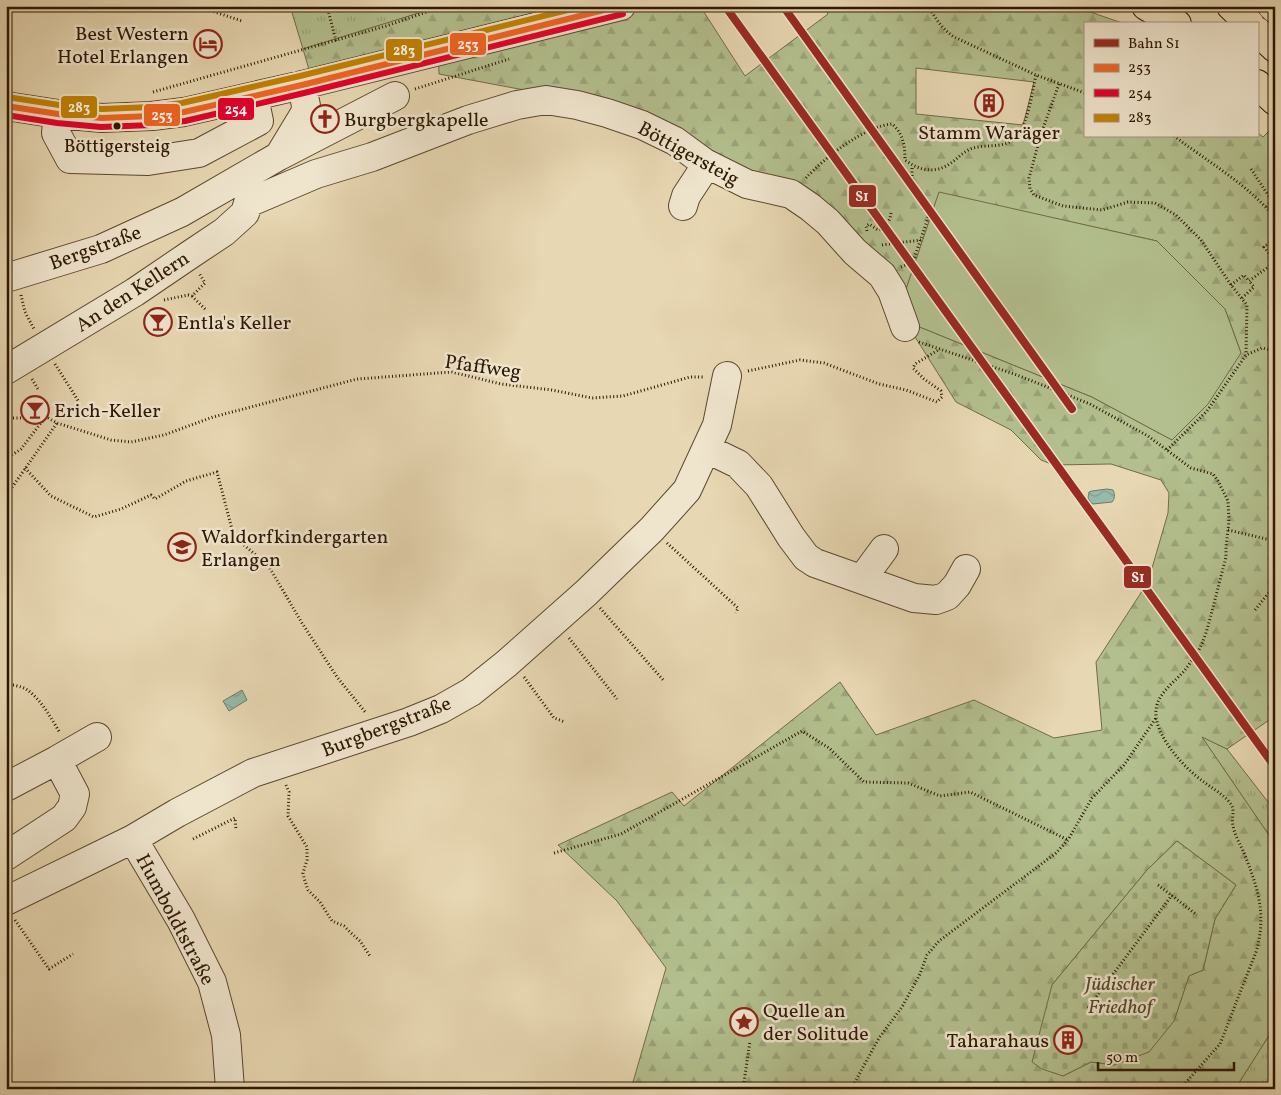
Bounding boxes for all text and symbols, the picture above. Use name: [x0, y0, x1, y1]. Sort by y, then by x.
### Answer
place label: Best Western Hotel Erlangen: [57, 21, 189, 72]
legend: [1084, 22, 1258, 138]
hotel icon: Best Western Hotel Erlangen: [193, 29, 223, 59]
line badge: 253: [449, 32, 487, 56]
text: Bahn S1: [1128, 34, 1180, 55]
text: 253: [457, 36, 479, 55]
line badge: 283: [385, 38, 423, 62]
text: 283: [393, 42, 415, 61]
text: 253: [1128, 58, 1151, 79]
text: 254: [1128, 84, 1152, 105]
building icon: Stamm Waräger: [974, 88, 1004, 118]
line badge: 283: [60, 95, 98, 119]
line badge: 254: [217, 97, 255, 121]
text: 283: [68, 99, 90, 118]
text: 254: [225, 101, 248, 120]
line badge: 253: [143, 103, 181, 127]
church icon: Burgbergkapelle: [310, 104, 340, 134]
text: 253: [151, 107, 173, 126]
place label: Burgbergkapelle: [344, 107, 489, 135]
text: 283: [1128, 108, 1151, 129]
street label: Böttigersteig: [632, 115, 744, 194]
place label: Stamm Waräger: [918, 120, 1060, 148]
marker: Böttigersteig: [112, 121, 122, 131]
place label: Böttigersteig: [64, 134, 170, 160]
line badge: S1: [848, 184, 877, 208]
text: S1: [855, 188, 869, 207]
street label: Bergstraße: [46, 219, 146, 278]
street label: An den Kellern: [71, 245, 196, 340]
bar icon: Entla's Keller: [143, 307, 173, 337]
place label: Entla's Keller: [177, 310, 291, 338]
street label: Pfaffweg: [443, 349, 523, 387]
bar icon: Erich-Keller: [20, 395, 50, 425]
place label: Erich-Keller: [54, 398, 161, 426]
place label: Waldorfkindergarten Erlangen: [201, 524, 389, 575]
school or university icon: Waldorfkindergarten Erlangen: [167, 532, 197, 562]
line badge: S1: [1123, 565, 1152, 589]
text: S1: [1131, 569, 1145, 588]
street label: Burgbergstraße: [318, 690, 456, 765]
street label: Humboldtstraße: [128, 849, 221, 991]
park label: Jüdischer Friedhof: [1083, 971, 1156, 1022]
place label: Quelle an der Solitude: [763, 998, 869, 1049]
place icon: Quelle an der Solitude: [729, 1007, 759, 1037]
building icon: Taharahaus: [1053, 1025, 1083, 1055]
place label: Taharahaus: [947, 1028, 1049, 1056]
scale bar: [1098, 1040, 1235, 1072]
text: 50 m: [1106, 1048, 1138, 1069]

